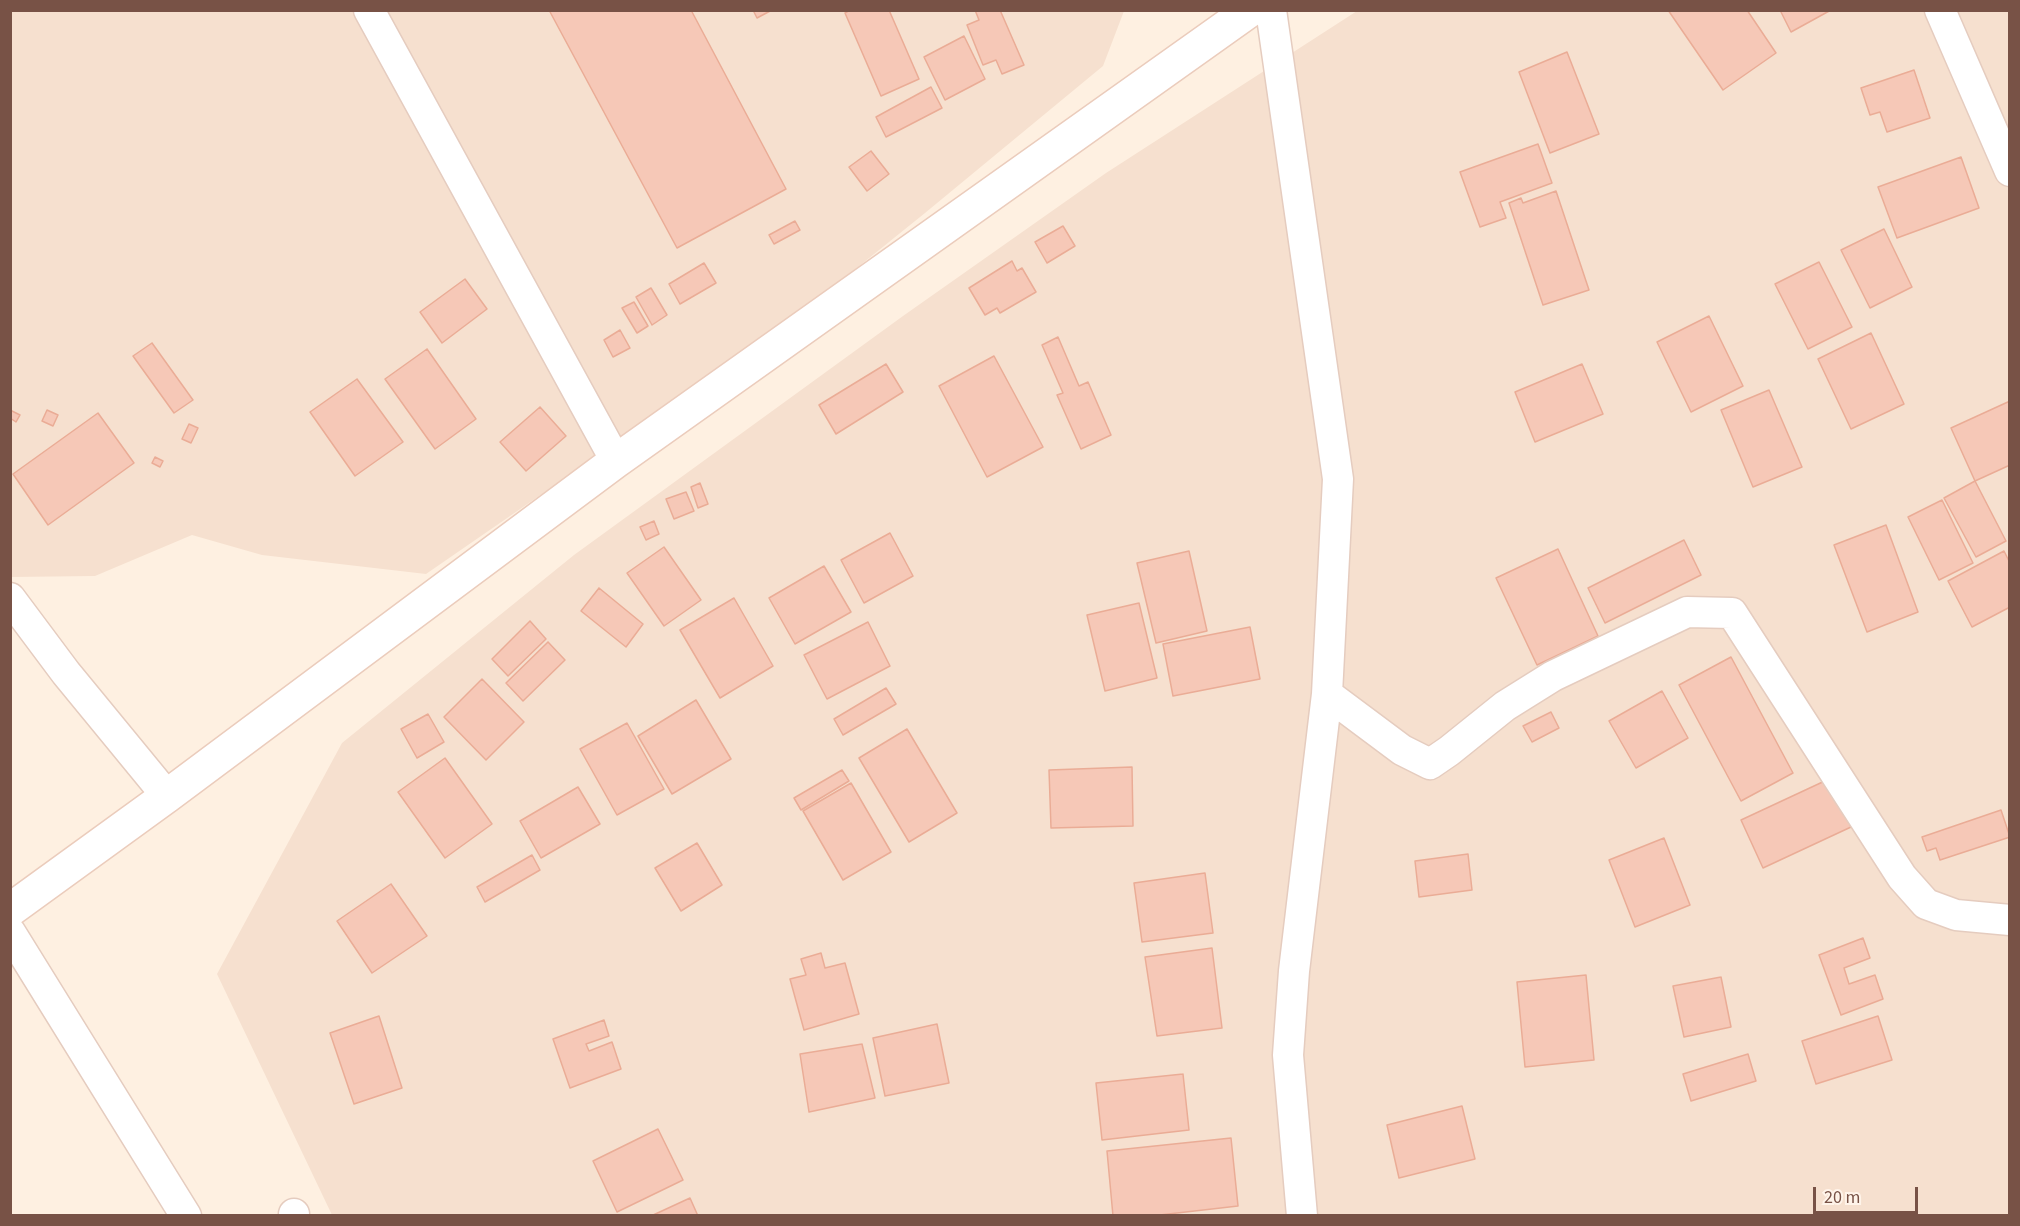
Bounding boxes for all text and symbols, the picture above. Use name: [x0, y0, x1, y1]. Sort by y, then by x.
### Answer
scale bar: [1816, 1175, 1921, 1213]
text: 20 m: [1824, 1185, 1860, 1210]

